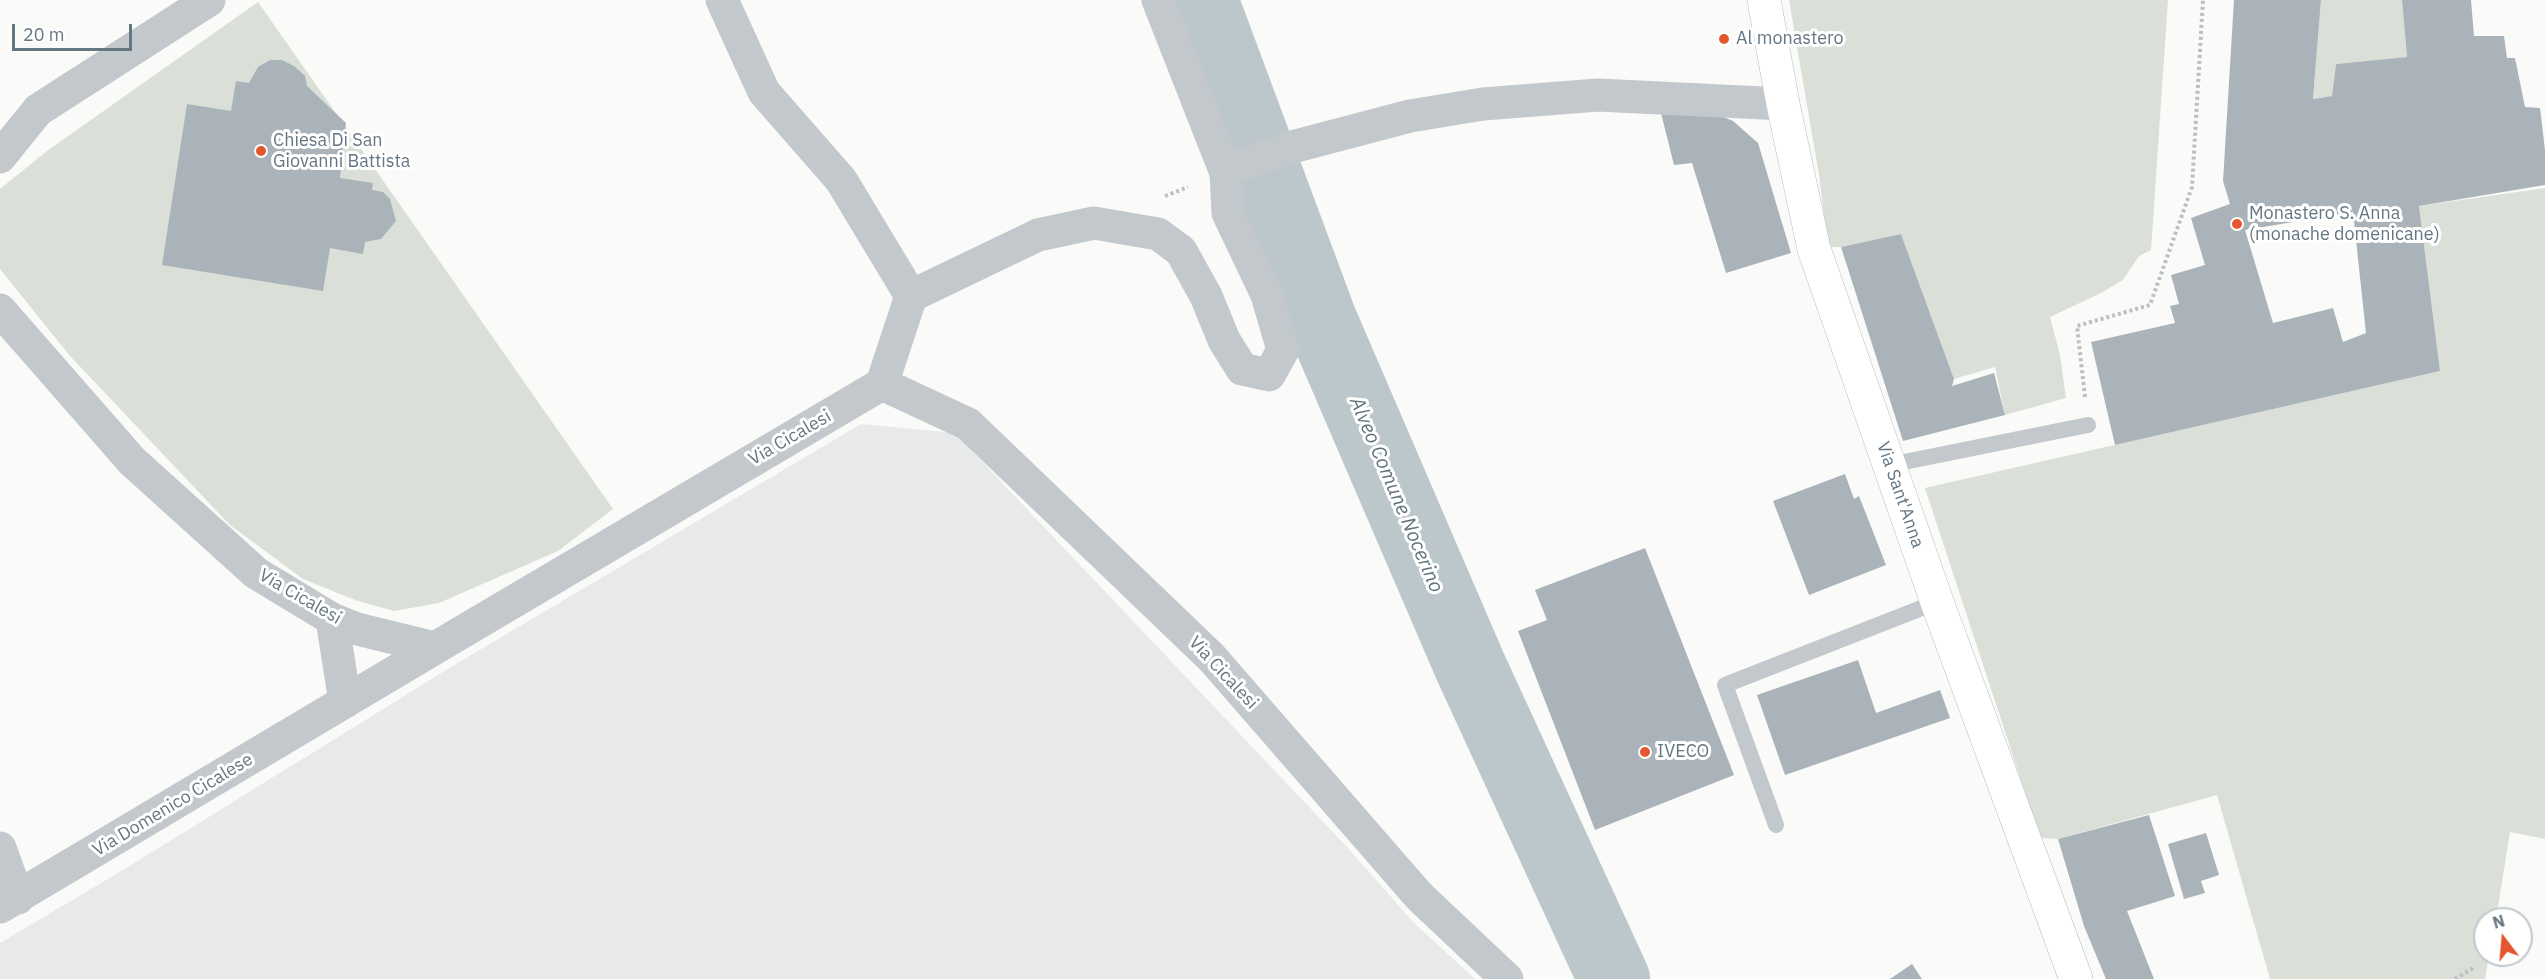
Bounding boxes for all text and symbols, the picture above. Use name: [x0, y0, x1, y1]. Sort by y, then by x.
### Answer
scale bar: [15, 12, 135, 50]
text: 20 m: [23, 23, 65, 46]
place label: Al monastero: [1736, 28, 1844, 50]
marker: Al monastero: [1717, 32, 1731, 46]
place label: Chiesa Di San Giovanni Battista: [273, 130, 410, 172]
marker: Chiesa Di San Giovanni Battista: [254, 144, 268, 158]
place label: Monastero S. Anna (monache domenicane): [2249, 203, 2440, 246]
marker: Monastero S. Anna (monache domenicane): [2230, 217, 2244, 231]
water label: Alveo Comune Nocerino: [1344, 394, 1448, 596]
street label: Via Cicalesi: [745, 406, 835, 470]
street label: Via Sant'Anna: [1872, 439, 1928, 551]
street label: Via Cicalesi: [255, 565, 345, 629]
street label: Via Cicalesi: [1184, 632, 1262, 714]
place label: IVECO: [1657, 741, 1709, 763]
marker: IVECO: [1638, 745, 1652, 759]
street label: Via Domenico Cicalese: [89, 749, 257, 861]
north arrow: [2473, 907, 2533, 967]
text: N: [2490, 910, 2507, 933]

